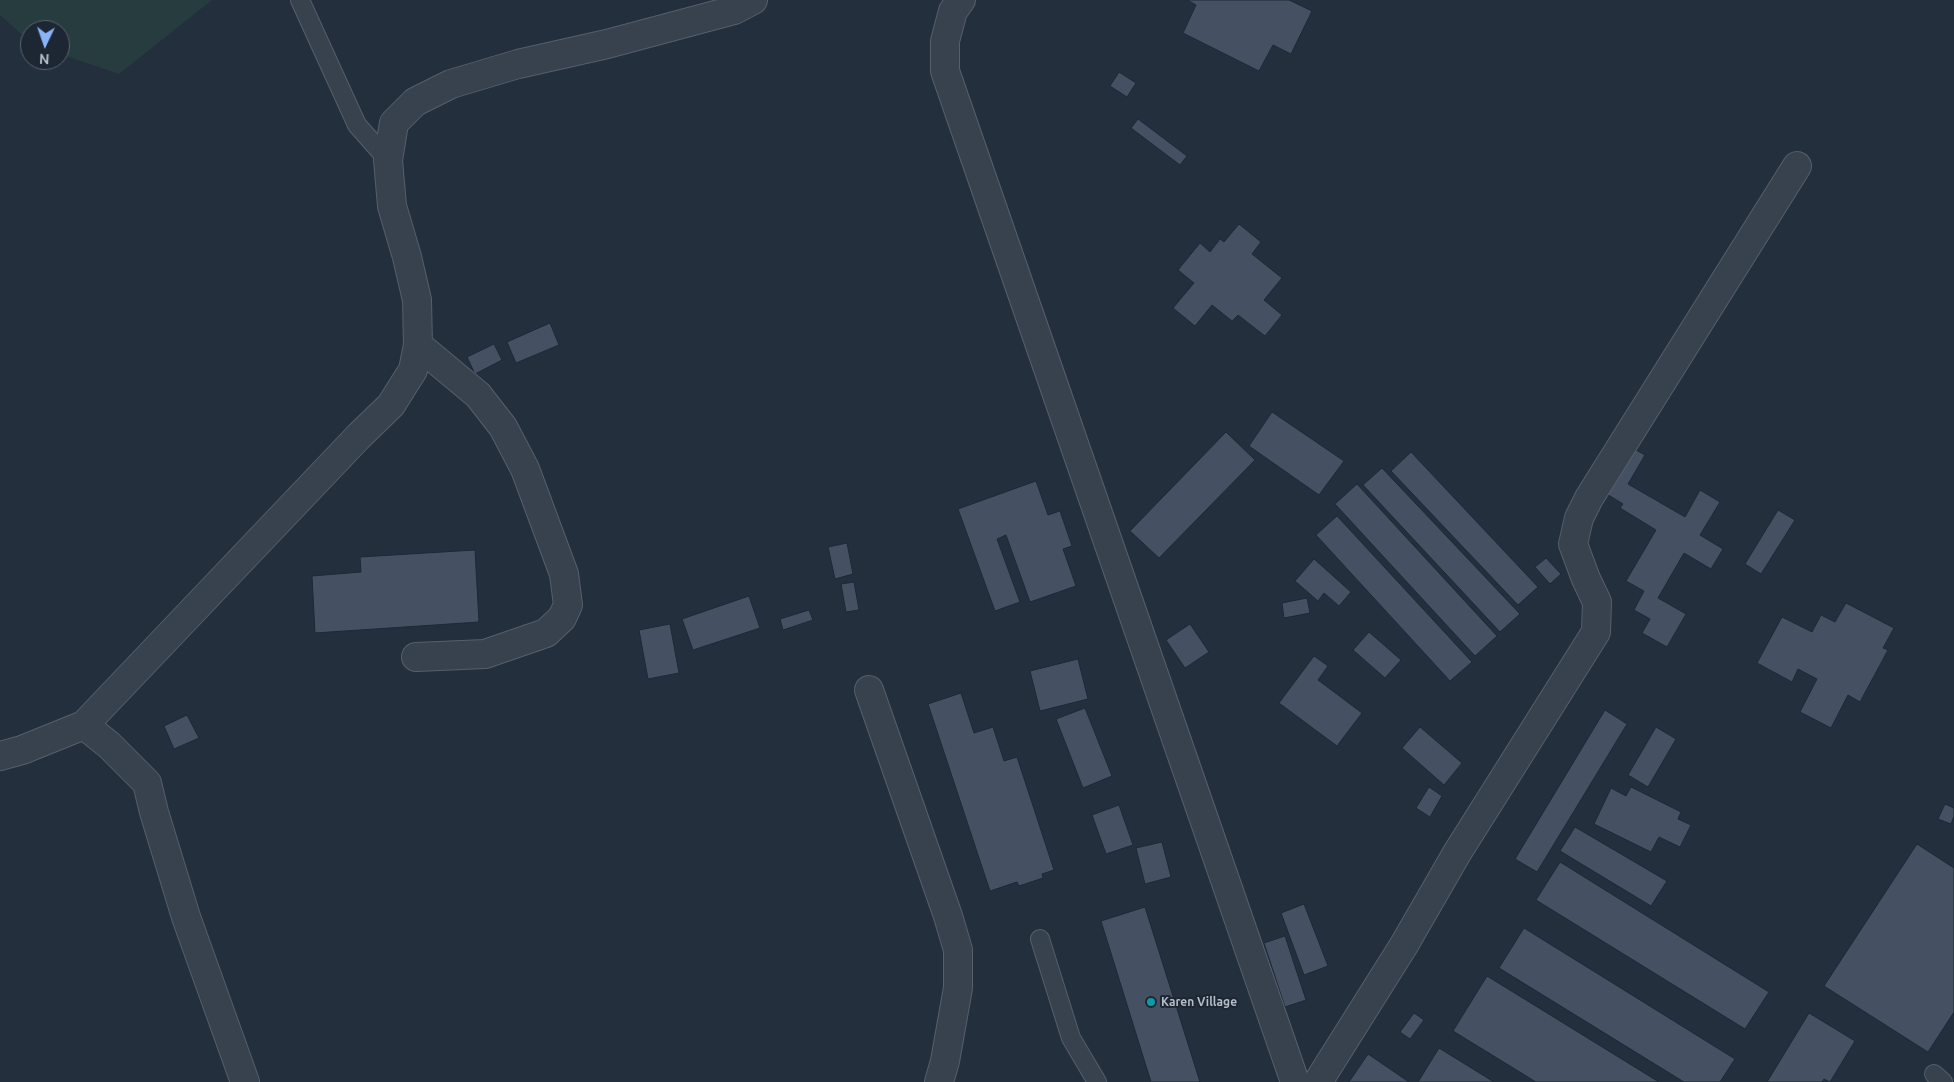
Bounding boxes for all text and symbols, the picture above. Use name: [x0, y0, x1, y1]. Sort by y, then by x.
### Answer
north arrow: [20, 20, 70, 70]
text: N: [39, 51, 50, 67]
place label: Karen Village: [1161, 995, 1237, 1009]
marker: Karen Village: [1145, 996, 1157, 1008]

